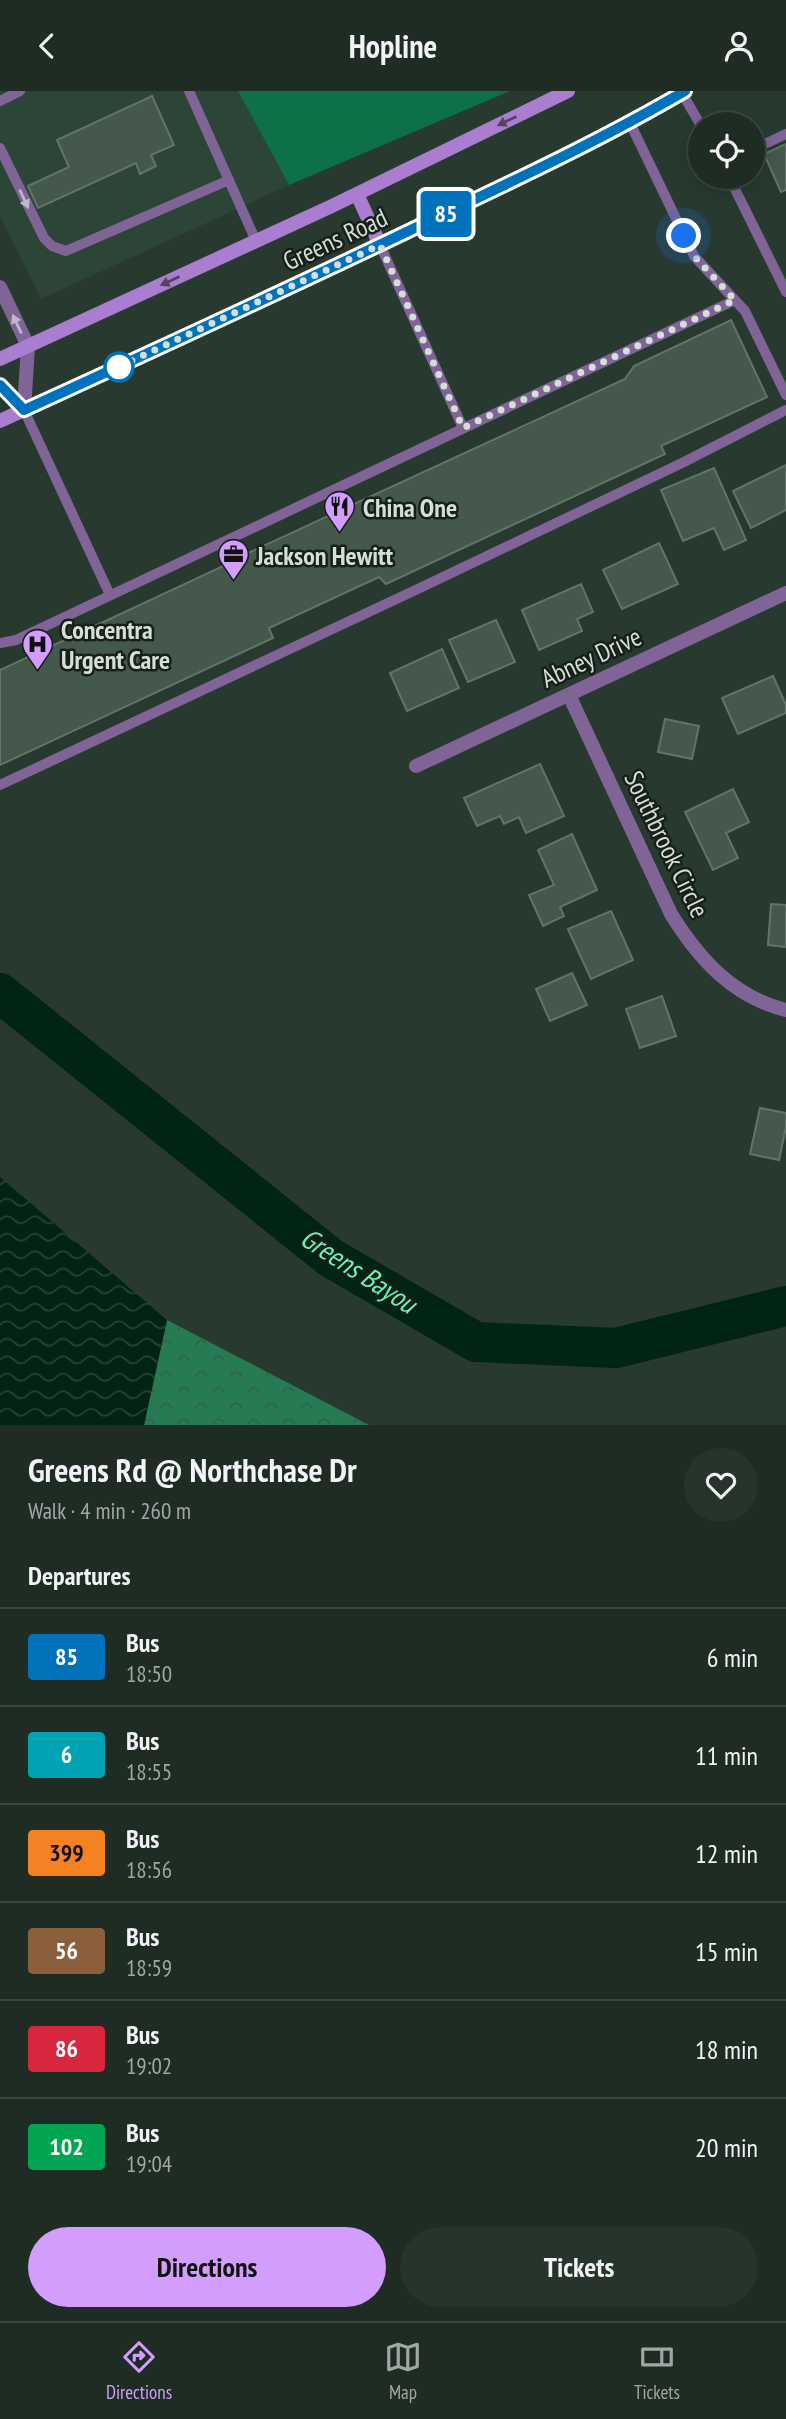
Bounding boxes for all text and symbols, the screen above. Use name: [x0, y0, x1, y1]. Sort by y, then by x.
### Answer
text: Hopline: [349, 25, 437, 67]
icon: back: [28, 27, 66, 65]
icon: person: [720, 27, 758, 65]
map controls: [688, 112, 765, 189]
button: locate: [688, 112, 765, 189]
one-way arrow: [497, 115, 517, 127]
one-way arrow: [18, 189, 30, 209]
line badge: 85: [414, 191, 478, 237]
text: 85: [435, 198, 457, 229]
street label: Greens Road: [278, 201, 392, 277]
your location: [666, 218, 701, 253]
one-way arrow: [160, 275, 180, 287]
one-way arrow: [11, 313, 22, 334]
unlabelled marker: [104, 352, 134, 382]
restaurant icon: China One: [323, 490, 357, 534]
place label: China One: [363, 491, 457, 524]
office icon: Jackson Hewitt: [216, 538, 250, 582]
place label: Jackson Hewitt: [255, 539, 393, 572]
place label: Concentra Urgent Care: [61, 613, 170, 676]
street label: Abney Drive: [536, 619, 646, 695]
hospital icon: Concentra Urgent Care: [21, 627, 55, 671]
street label: Southbrook Circle: [617, 765, 717, 923]
water label: Greens Bayou: [294, 1219, 426, 1322]
text: Greens Rd @ Northchase Dr: [28, 1448, 357, 1491]
button: heart: [684, 1448, 758, 1522]
text: Walk · 4 min · 260 m: [28, 1496, 191, 1525]
text: Departures: [28, 1559, 131, 1592]
text: Bus: [126, 1626, 159, 1659]
text: 85: [55, 1641, 78, 1672]
text: 6 min: [707, 1641, 758, 1674]
text: 18:50: [126, 1659, 172, 1688]
text: Bus: [126, 1724, 159, 1757]
text: 6: [61, 1739, 72, 1770]
text: 11 min: [695, 1739, 758, 1772]
text: 18:55: [126, 1757, 172, 1786]
text: Bus: [126, 1822, 159, 1855]
text: 399: [49, 1837, 84, 1868]
text: 12 min: [695, 1837, 758, 1870]
text: 18:56: [126, 1855, 172, 1884]
text: Bus: [126, 1920, 159, 1953]
text: 56: [55, 1935, 78, 1966]
text: 15 min: [695, 1935, 758, 1968]
text: 18:59: [126, 1953, 172, 1982]
text: Bus: [126, 2018, 159, 2051]
text: 86: [55, 2033, 78, 2064]
text: 18 min: [695, 2033, 758, 2066]
text: 19:02: [126, 2051, 172, 2080]
text: Bus: [126, 2116, 159, 2149]
text: 102: [49, 2131, 84, 2162]
text: 20 min: [695, 2131, 758, 2164]
text: 19:04: [126, 2149, 172, 2178]
button: Directions: [28, 2227, 386, 2307]
button: Tickets: [400, 2227, 758, 2307]
tab: Directions: [106, 2338, 172, 2404]
tab: Map: [384, 2338, 422, 2404]
tab: Tickets: [634, 2338, 680, 2404]

